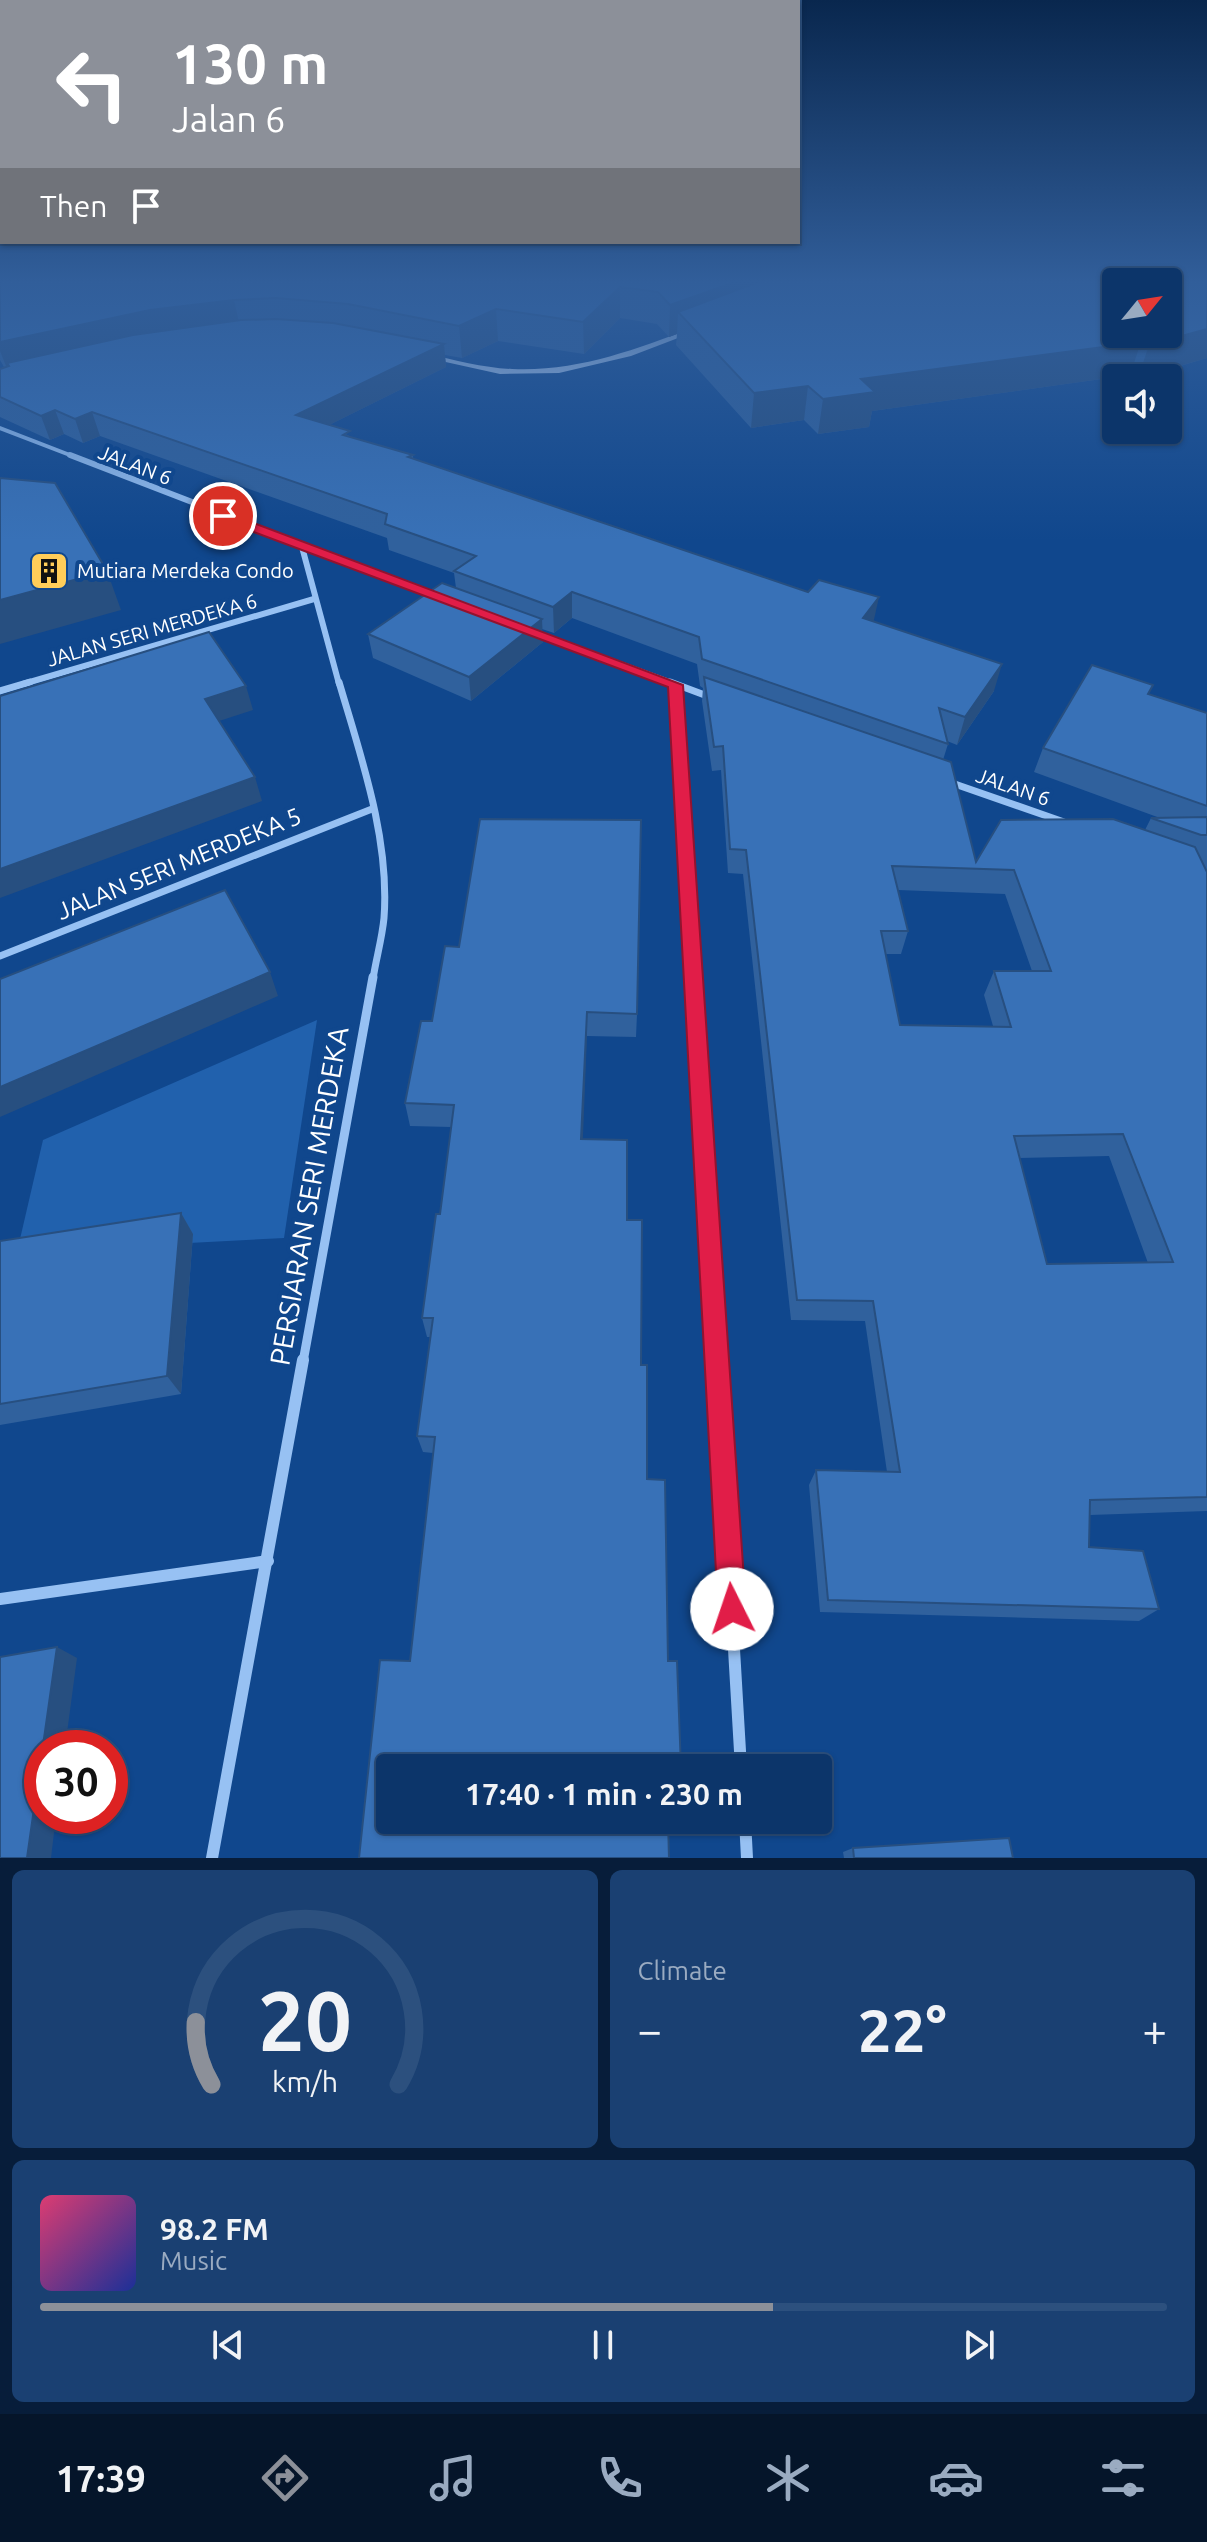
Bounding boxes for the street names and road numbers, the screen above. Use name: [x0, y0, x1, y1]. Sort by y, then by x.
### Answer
street label: JALAN 6: [95, 440, 175, 489]
street label: JALAN SERI MERDEKA 6: [44, 589, 260, 671]
street label: JALAN 6: [973, 763, 1053, 810]
street label: JALAN SERI MERDEKA 5: [53, 802, 305, 925]
street label: PERSIARAN SERI MERDEKA: [263, 1024, 354, 1368]

